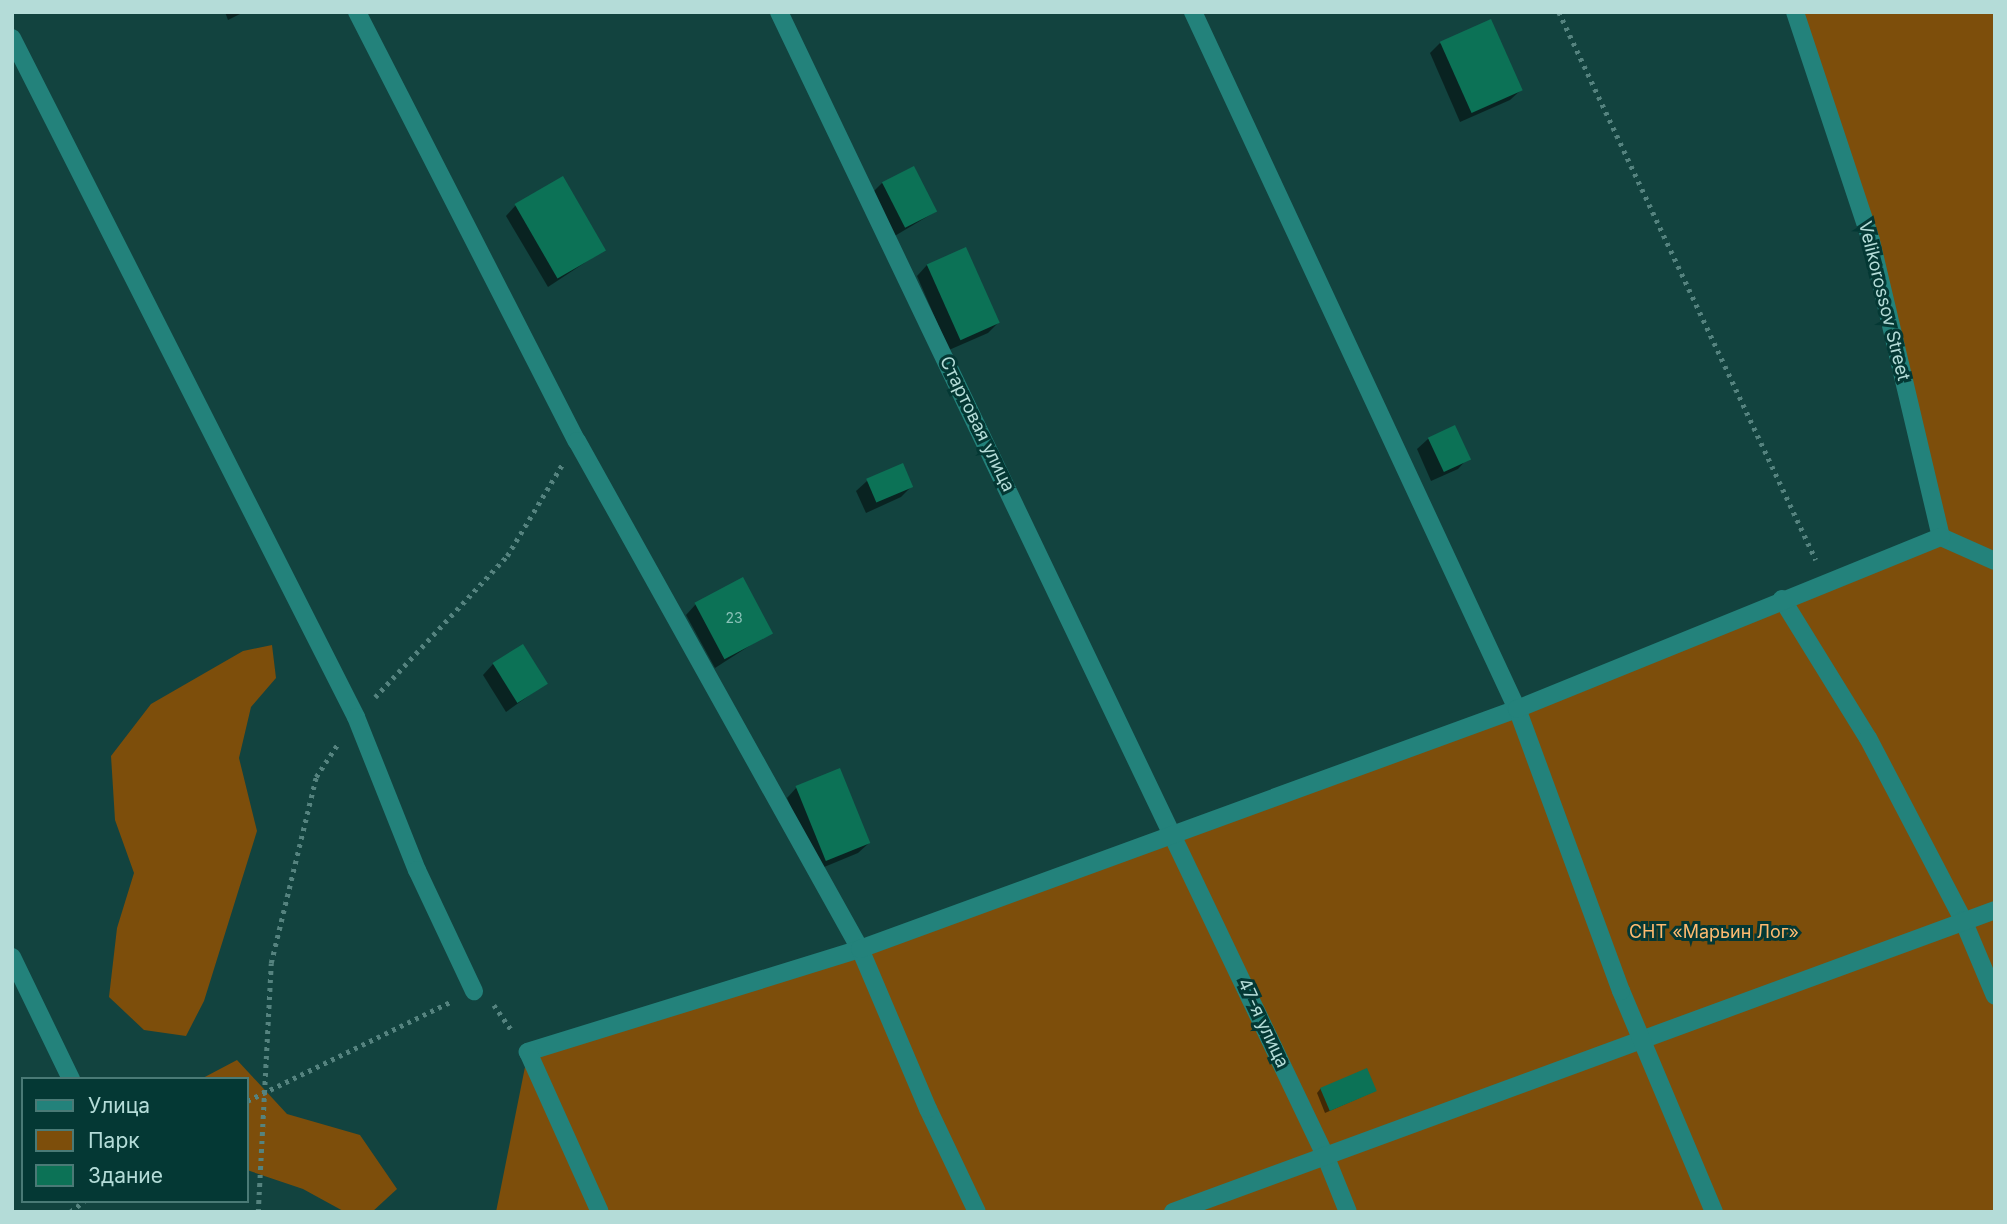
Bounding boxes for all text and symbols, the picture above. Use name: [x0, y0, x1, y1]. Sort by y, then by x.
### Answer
street label: Velikorossov Street: [1854, 219, 1914, 383]
street label: Стартовая улица: [935, 353, 1019, 495]
house number: 23: [725, 610, 743, 626]
park label: СНТ «Марьин Лог»: [1629, 921, 1799, 943]
street label: 47-я улица: [1233, 975, 1293, 1071]
legend: [21, 1077, 248, 1203]
text: Улица: [88, 1093, 150, 1118]
text: Парк: [88, 1128, 140, 1153]
text: Здание: [88, 1163, 163, 1188]

